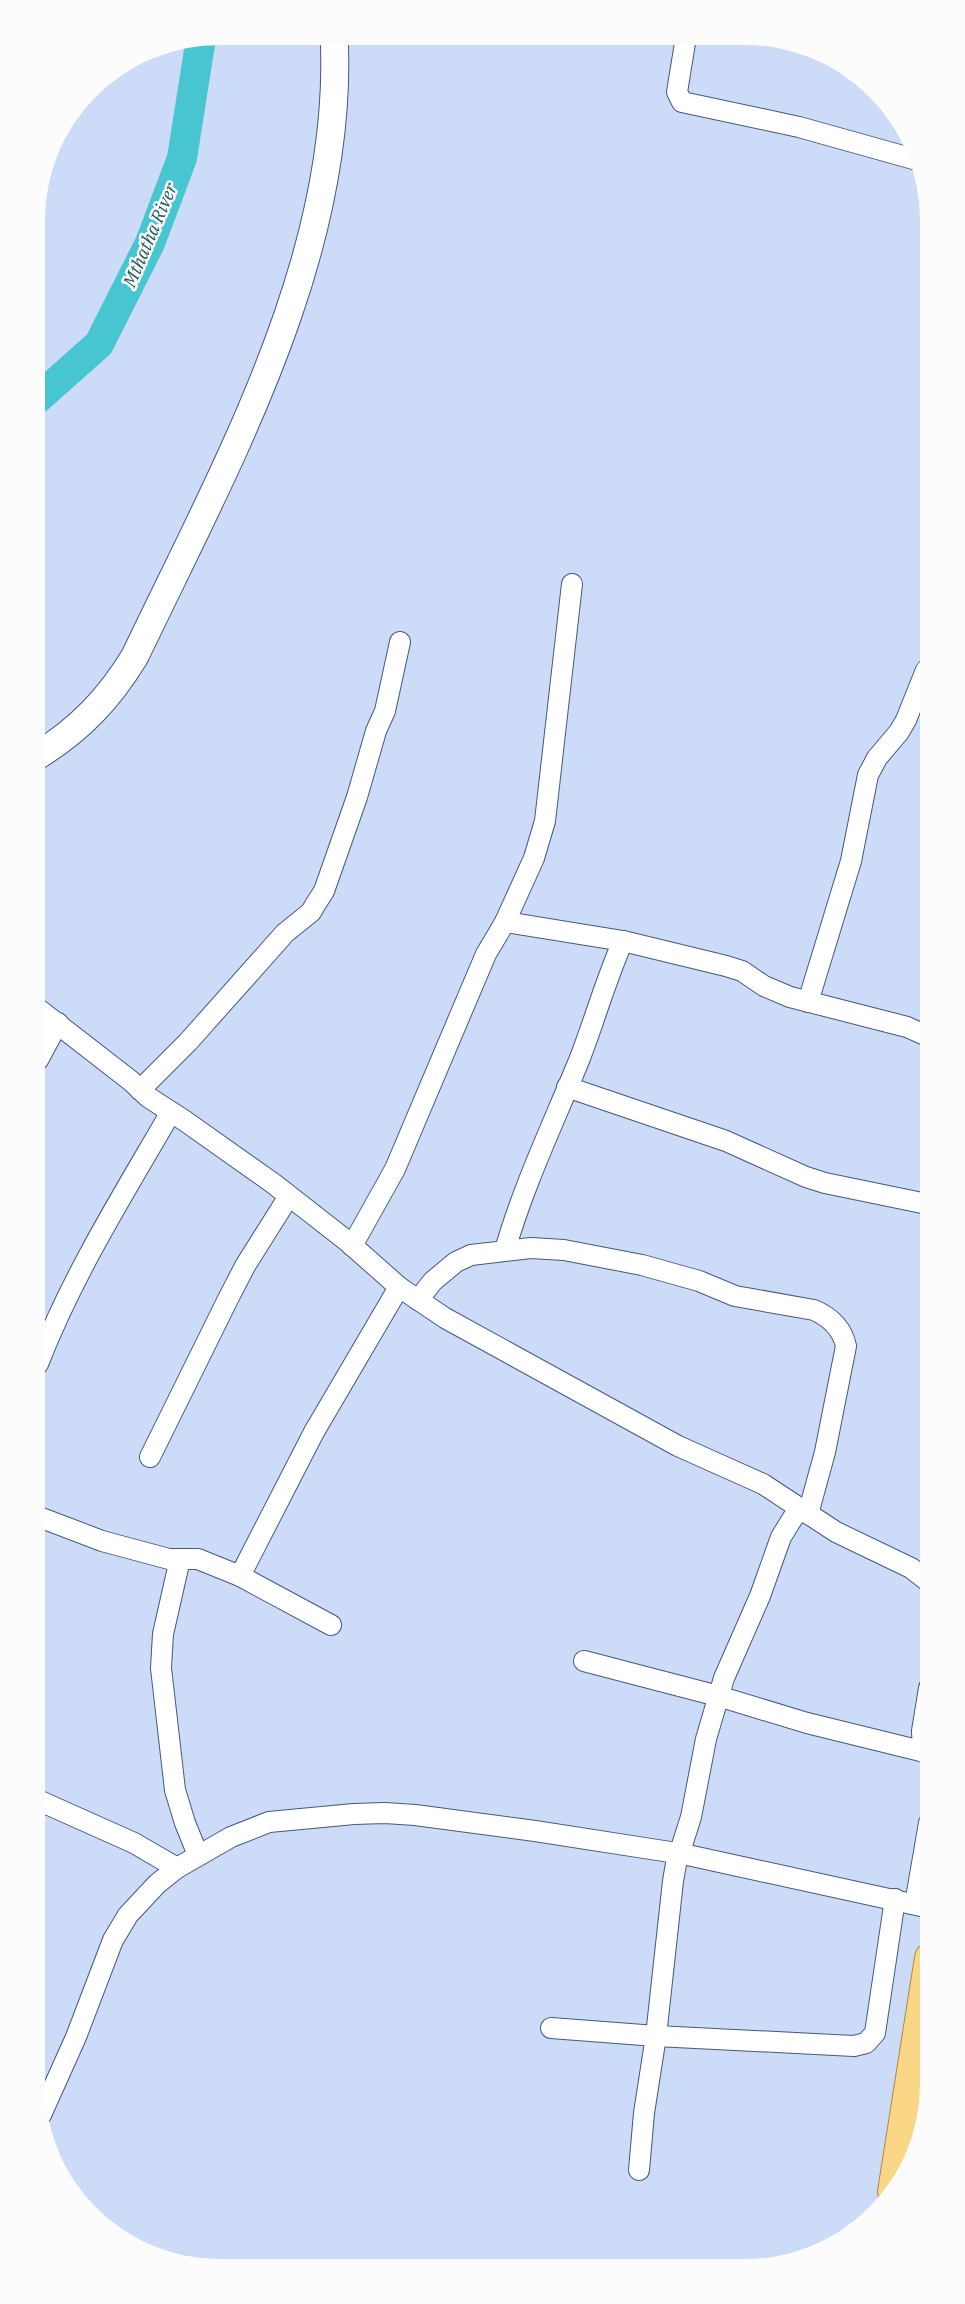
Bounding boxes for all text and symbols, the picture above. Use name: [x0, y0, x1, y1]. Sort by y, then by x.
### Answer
water label: Mthatha River: [117, 178, 183, 291]

